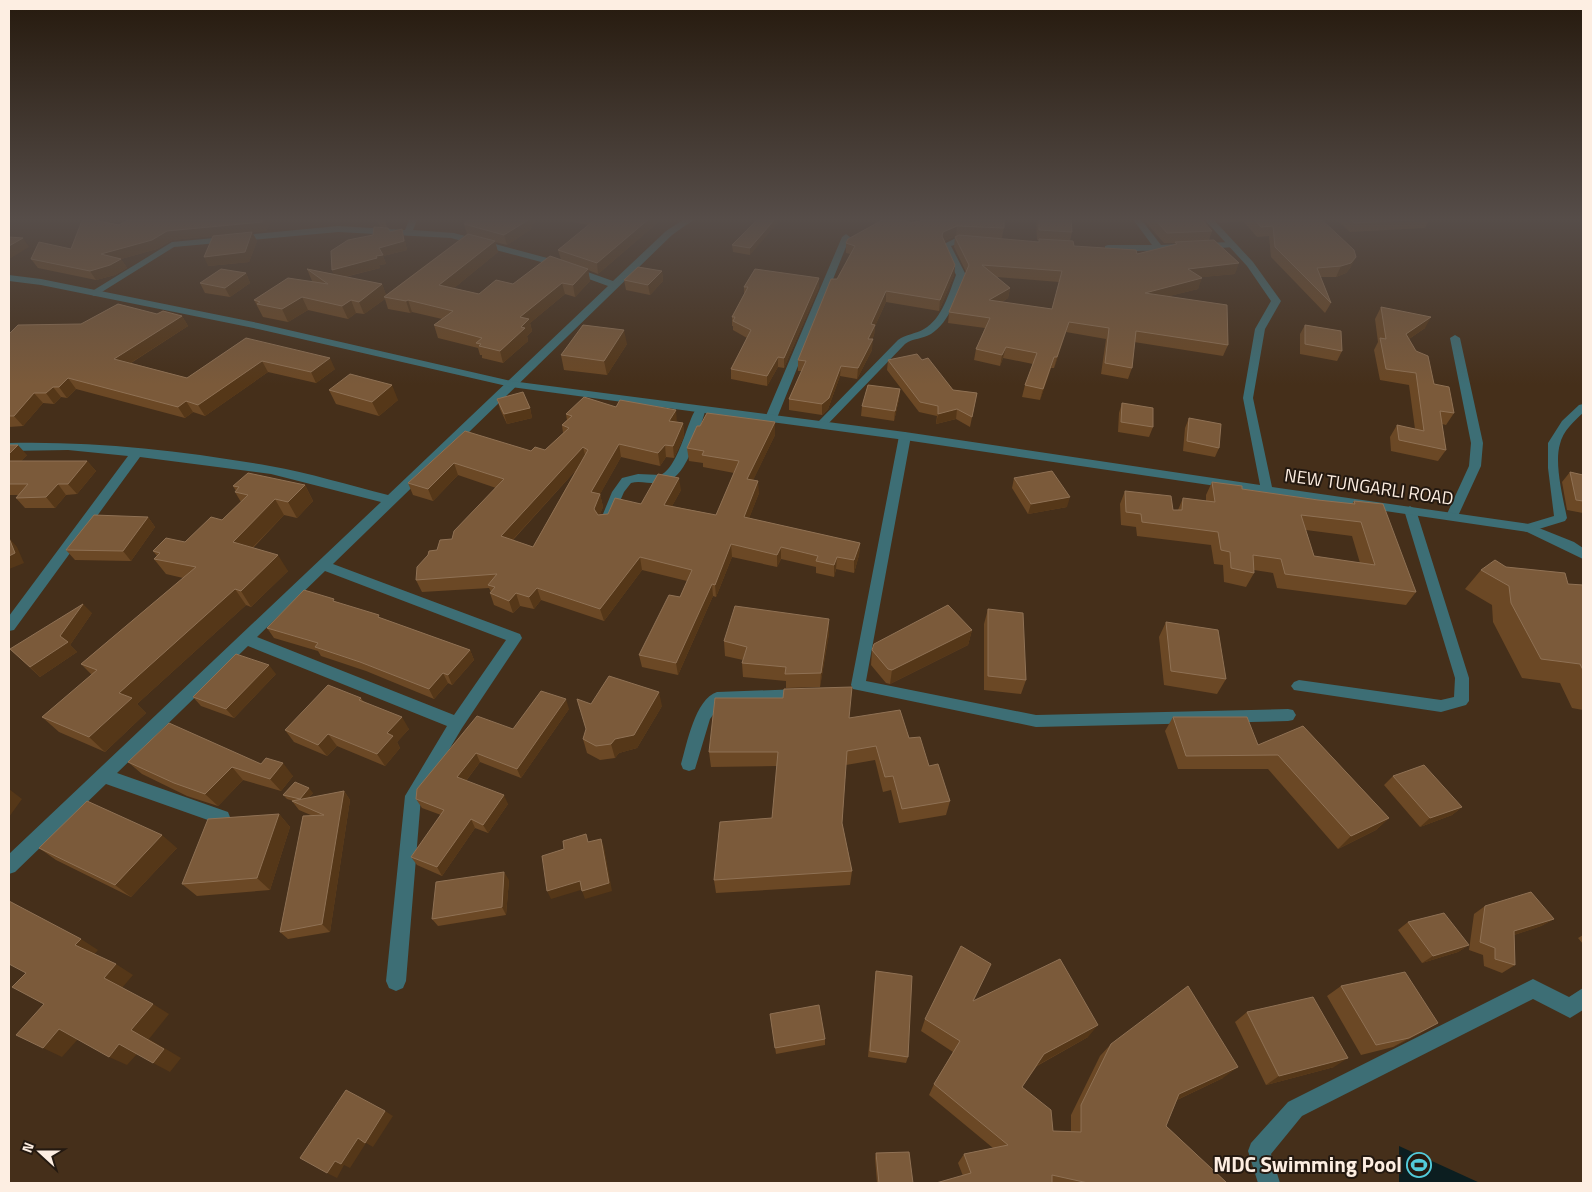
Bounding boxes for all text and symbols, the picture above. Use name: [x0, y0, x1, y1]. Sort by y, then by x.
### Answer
street label: NEW TUNGARLI ROAD: [1283, 461, 1455, 512]
north arrow: [15, 1127, 65, 1177]
text: N: [16, 1139, 39, 1155]
place label: MDC Swimming Pool: [1213, 1148, 1402, 1180]
sports icon: MDC Swimming Pool: [1406, 1152, 1432, 1178]

